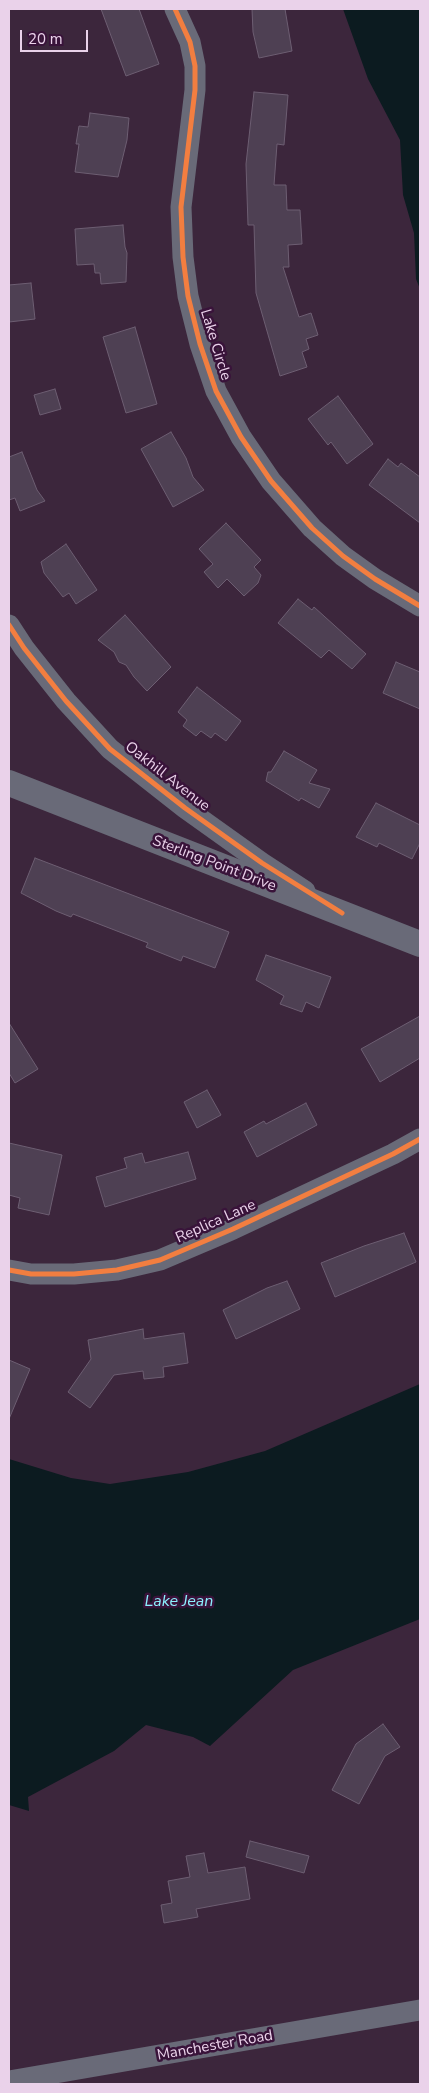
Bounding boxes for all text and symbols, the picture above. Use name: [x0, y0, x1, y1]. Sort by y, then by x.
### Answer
scale bar: [22, 20, 90, 52]
text: 20 m: [28, 29, 63, 49]
street label: Lake Circle: [196, 307, 234, 383]
street label: Oakhill Avenue: [121, 738, 213, 816]
street label: Sterling Point Drive: [150, 832, 278, 896]
street label: Replica Lane: [173, 1196, 259, 1248]
water label: Lake Jean: [145, 1592, 213, 1612]
street label: Manchester Road: [156, 2027, 274, 2065]

